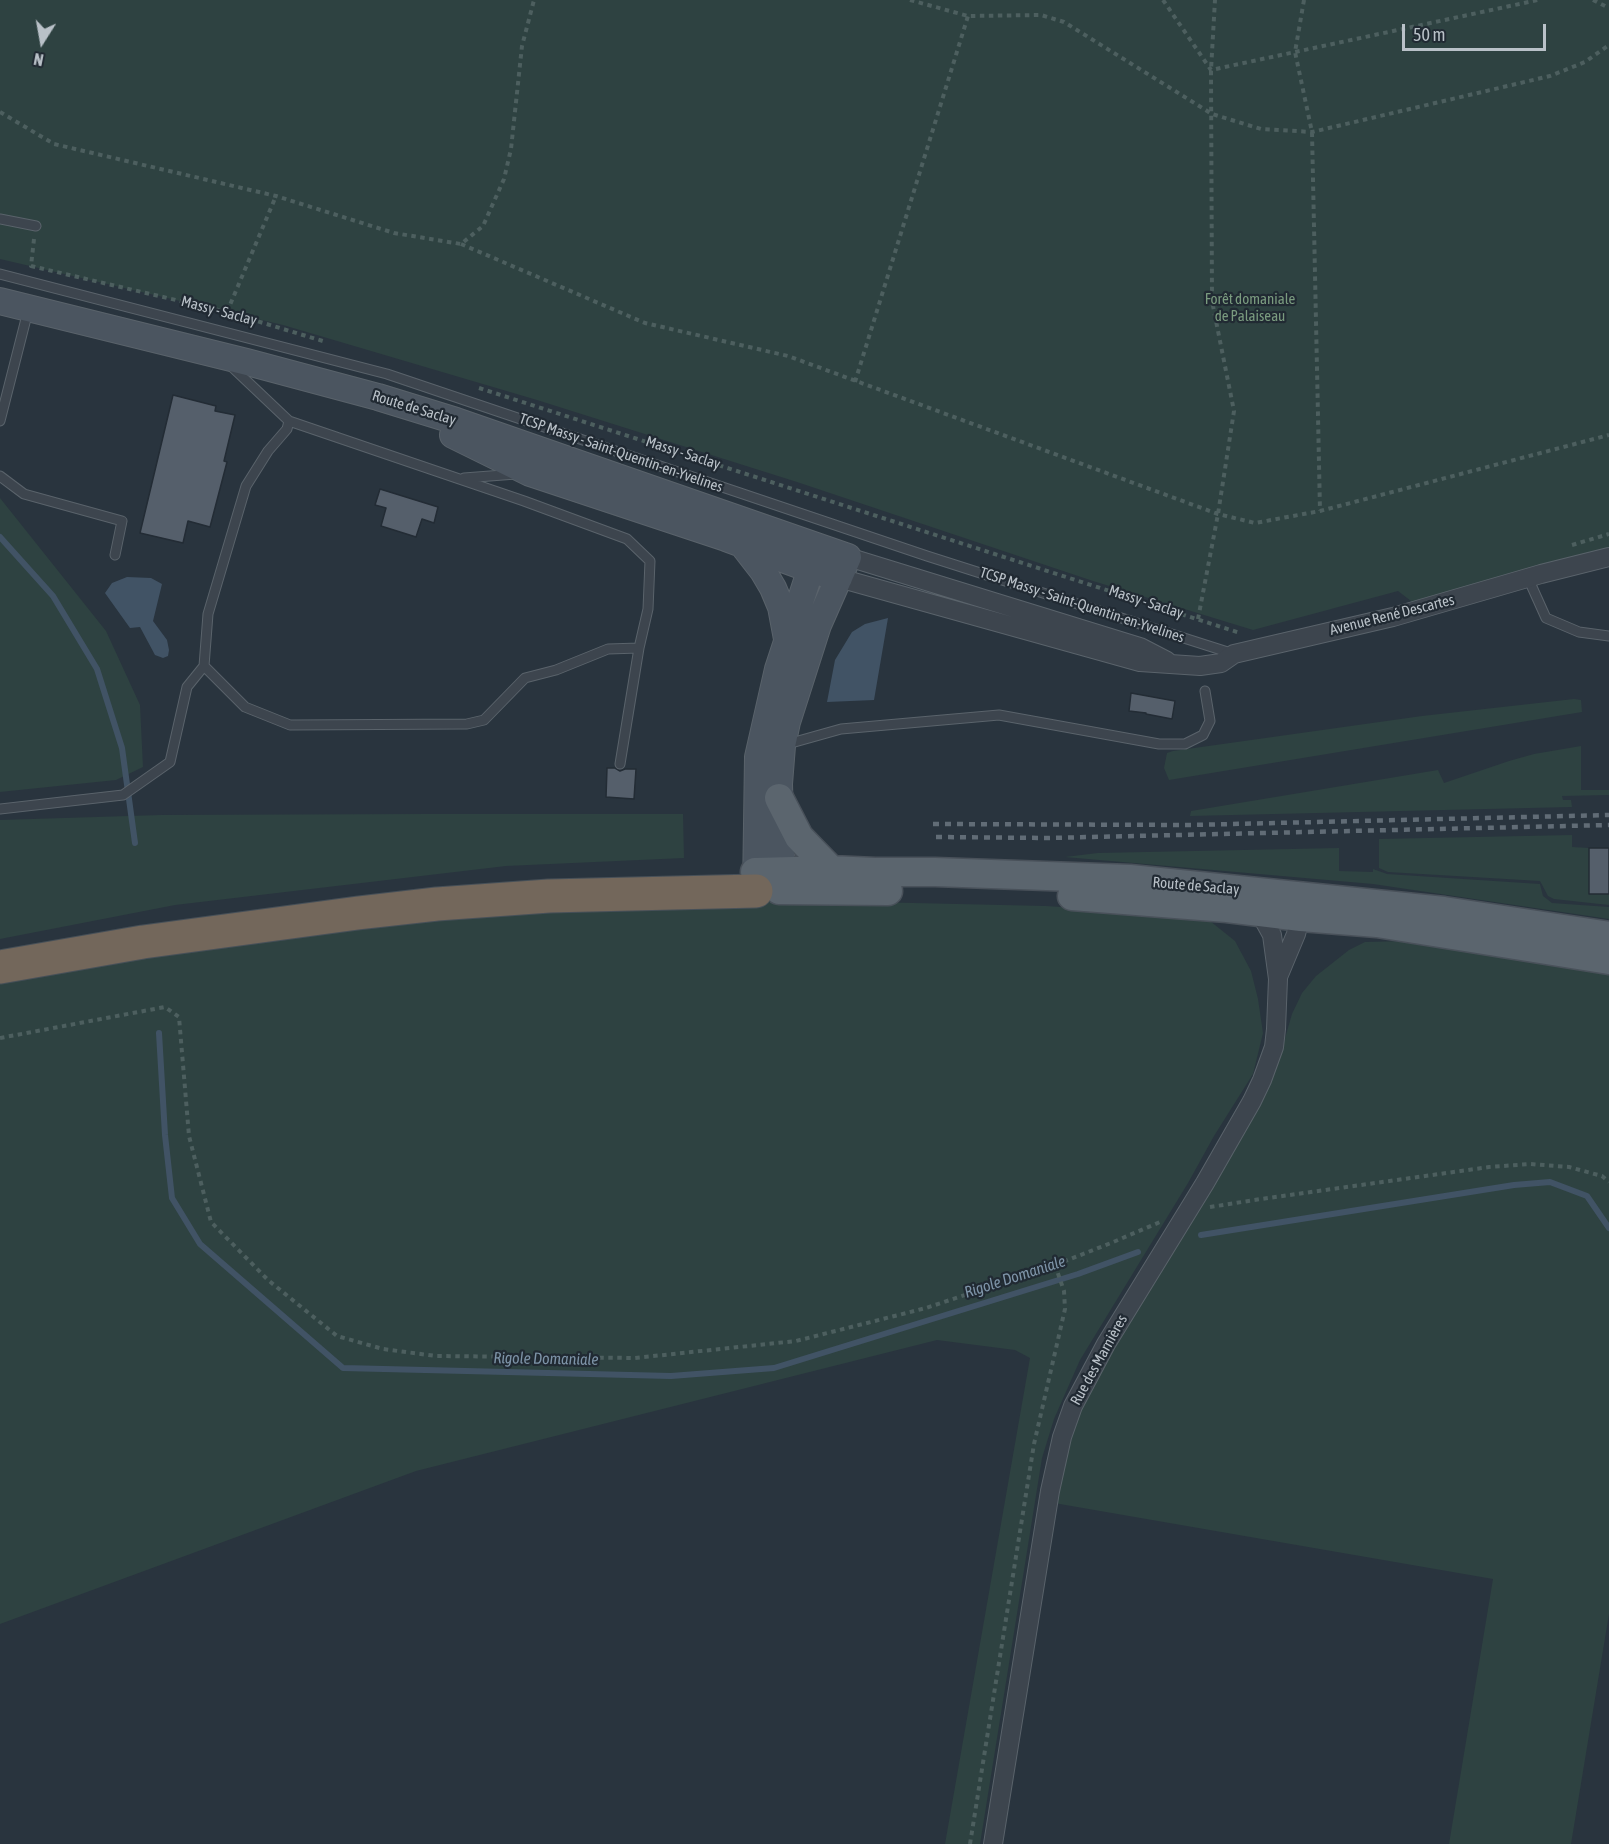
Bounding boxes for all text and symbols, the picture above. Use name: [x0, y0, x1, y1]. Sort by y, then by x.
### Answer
north arrow: [12, 12, 72, 72]
scale bar: [1405, 12, 1549, 50]
text: 50 m: [1413, 24, 1445, 45]
text: N: [32, 50, 45, 69]
park label: Forêt domaniale de Palaiseau: [1205, 290, 1295, 325]
street label: Massy - Saclay: [179, 292, 259, 330]
street label: Route de Saclay: [370, 387, 458, 429]
street label: TCSP Massy - Saint-Quentin-en-Yvelines: [517, 410, 725, 496]
street label: Massy - Saclay: [643, 432, 723, 474]
street label: TCSP Massy - Saint-Quentin-en-Yvelines: [977, 563, 1187, 647]
street label: Massy - Saclay: [1106, 581, 1186, 623]
street label: Avenue René Descartes: [1328, 591, 1456, 639]
street label: Route de Saclay: [1152, 873, 1240, 899]
water label: Rigole Domaniale: [962, 1252, 1068, 1302]
street label: Rue des Marnières: [1067, 1312, 1131, 1408]
water label: Rigole Domaniale: [493, 1348, 599, 1370]

